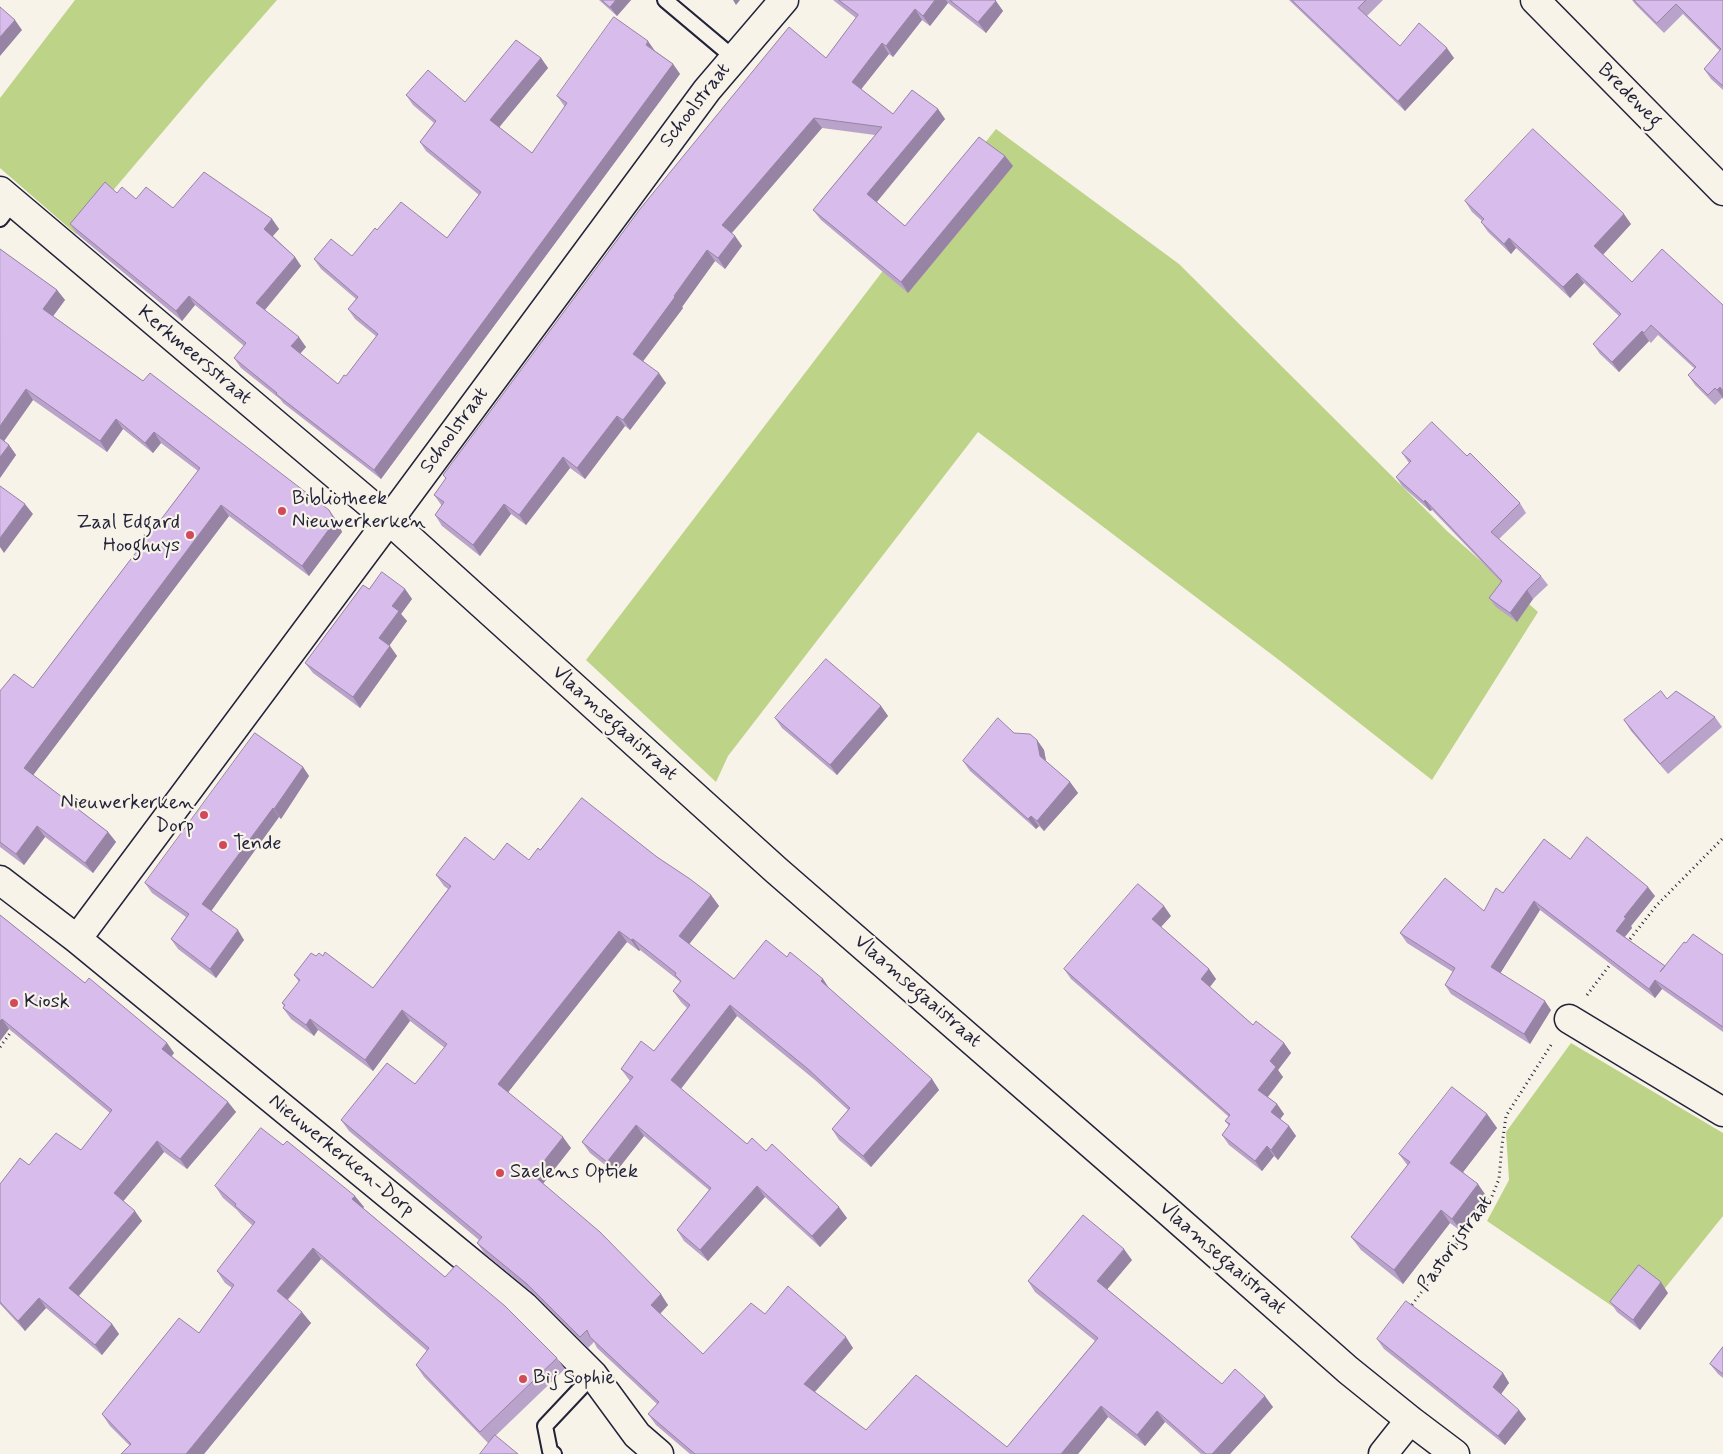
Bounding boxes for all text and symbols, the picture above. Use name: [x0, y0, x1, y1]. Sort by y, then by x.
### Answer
street label: Schoolstraat: [656, 59, 736, 153]
street label: Bredeweg: [1592, 59, 1666, 133]
street label: Kerkmeersstraat: [132, 301, 256, 411]
street label: Schoolstraat: [416, 383, 494, 479]
place label: Bibliotheek Nieuwerkerken: [292, 488, 426, 535]
marker: Bibliotheek Nieuwerkerken: [276, 505, 288, 517]
place label: Zaal Edgard Hooghuys: [77, 512, 180, 559]
marker: Zaal Edgard Hooghuys: [184, 529, 196, 541]
street label: Vlaamsegaaistraat: [546, 661, 682, 787]
place label: Nieuwerkerken Dorp: [60, 792, 194, 839]
marker: Nieuwerkerken Dorp: [198, 809, 210, 821]
place label: Tende: [233, 833, 281, 857]
marker: Tende: [217, 839, 229, 851]
street label: Vlaamsegaaistraat: [848, 930, 986, 1054]
place label: Kiosk: [24, 991, 70, 1015]
marker: Kiosk: [8, 997, 20, 1009]
street label: Nieuwerkerken-Dorp: [263, 1090, 419, 1222]
place label: Saelens Optiek: [510, 1161, 638, 1185]
marker: Saelens Optiek: [494, 1167, 506, 1179]
street label: Pastorijstraat: [1413, 1191, 1499, 1297]
street label: Vlaamsegaaistraat: [1153, 1197, 1291, 1321]
place label: Bij Sophie: [533, 1367, 615, 1391]
marker: Bij Sophie: [517, 1373, 529, 1385]

